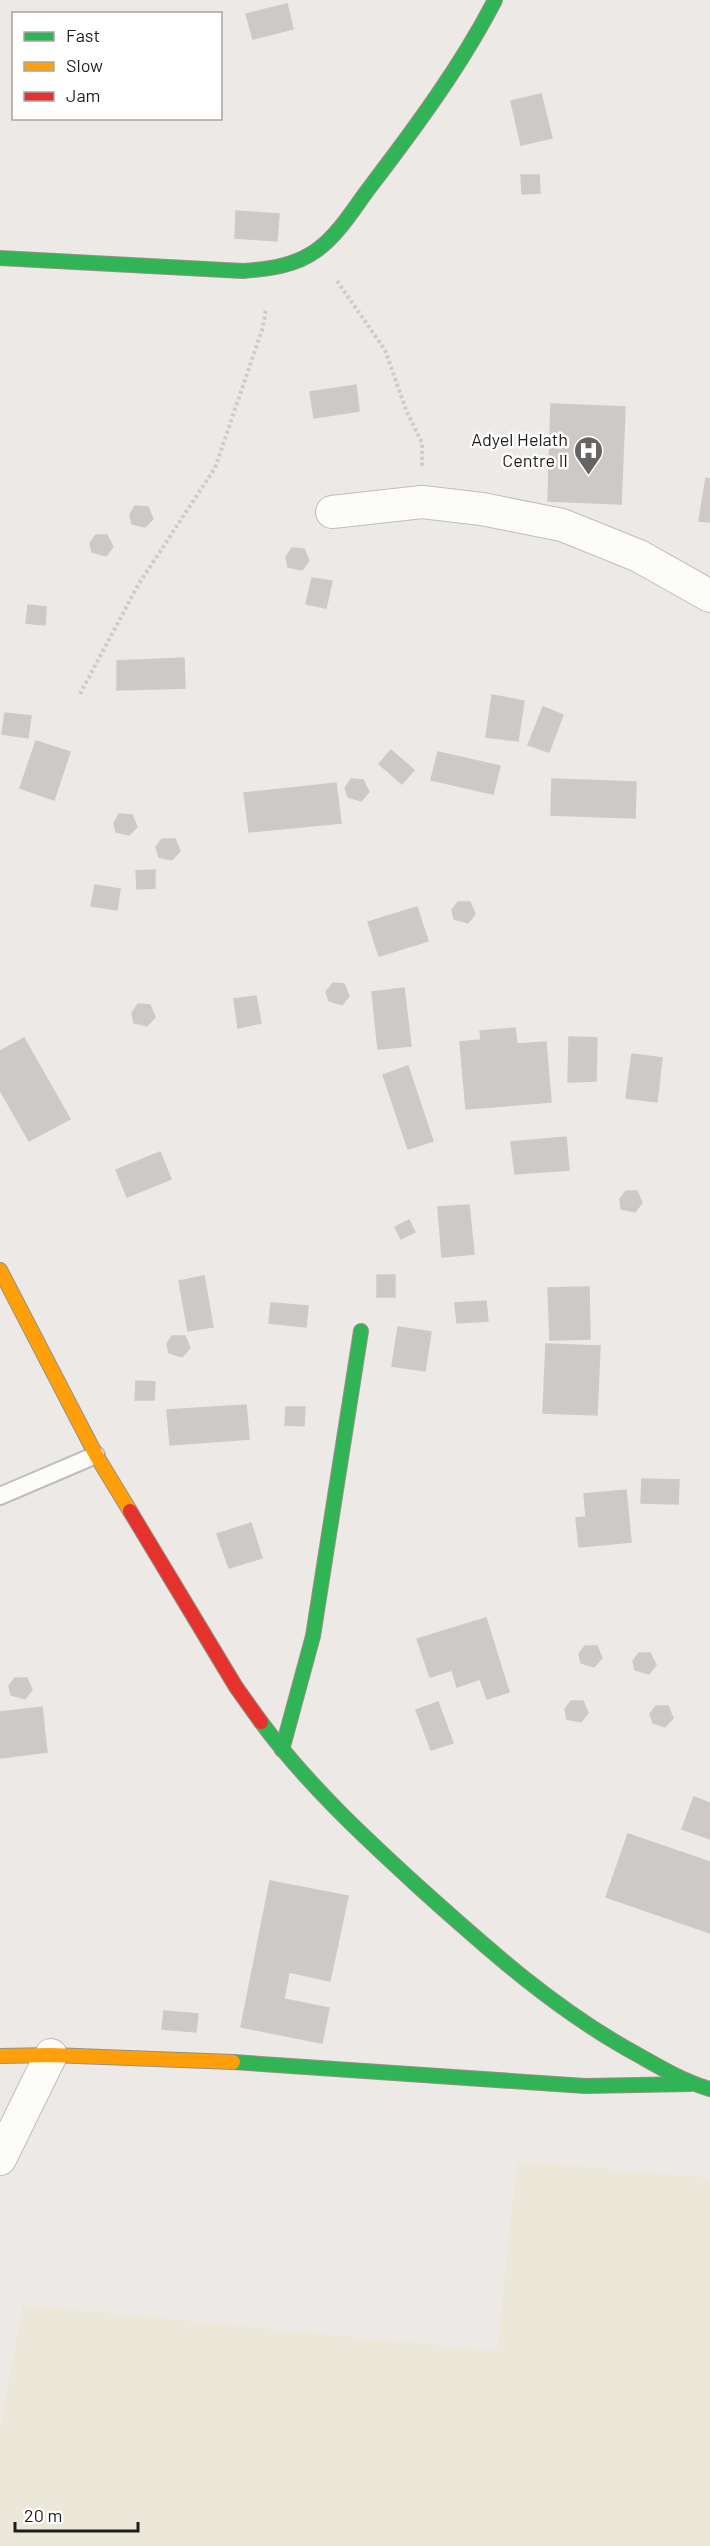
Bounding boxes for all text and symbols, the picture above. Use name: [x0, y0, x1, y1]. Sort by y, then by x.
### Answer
legend: [12, 12, 222, 120]
text: Fast: [66, 24, 100, 46]
text: Slow: [66, 54, 103, 76]
text: Jam: [66, 84, 100, 106]
place label: Adyel Helath Centre II: [471, 428, 568, 471]
hospital icon: Adyel Helath Centre II: [573, 434, 605, 476]
scale bar: [15, 2495, 138, 2533]
text: 20 m: [24, 2504, 62, 2526]

